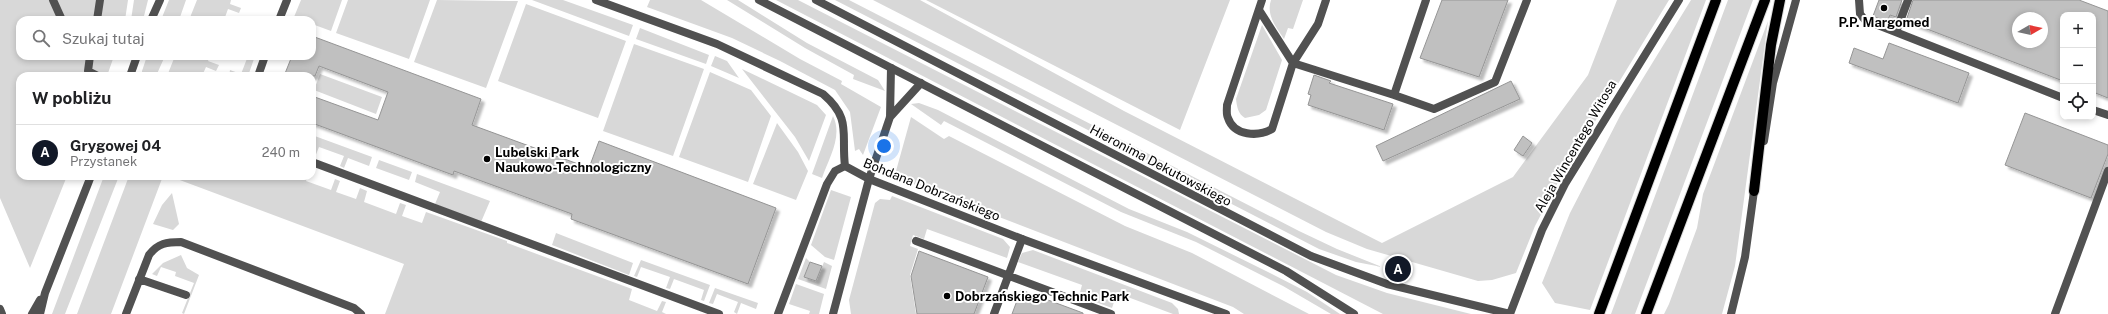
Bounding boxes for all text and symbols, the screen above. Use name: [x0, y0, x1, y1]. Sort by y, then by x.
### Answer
marker: P.P. Margomed: [1879, 3, 1889, 13]
north arrow: [2012, 12, 2048, 48]
map controls: [2060, 12, 2096, 120]
button: +: [2060, 12, 2096, 48]
place label: P.P. Margomed: [1838, 15, 1930, 30]
search box: [16, 16, 316, 60]
icon: search: [30, 27, 52, 49]
text: Szukaj tutaj: [62, 30, 145, 47]
button: −: [2060, 48, 2096, 84]
street label: Aleja Wincentego Witosa: [1531, 77, 1619, 215]
button: locate: [2060, 84, 2096, 120]
text: W pobliżu: [32, 88, 111, 108]
street label: Hieronima Dekutowskiego: [1087, 122, 1234, 209]
your location: [874, 136, 894, 156]
text: Grygowej 04: [70, 137, 161, 154]
text: A: [40, 145, 50, 160]
text: 240 m: [262, 145, 300, 160]
place label: Lubelski Park Naukowo-Technologiczny: [495, 145, 652, 175]
text: Przystanek: [70, 154, 137, 169]
marker: Lubelski Park Naukowo-Technologiczny: [482, 154, 492, 164]
street label: Bohdana Dobrzańskiego: [861, 155, 1002, 224]
pin: A: [1385, 254, 1411, 284]
place label: Dobrzańskiego Technic Park: [955, 289, 1130, 304]
marker: Dobrzańskiego Technic Park: [942, 291, 952, 301]

